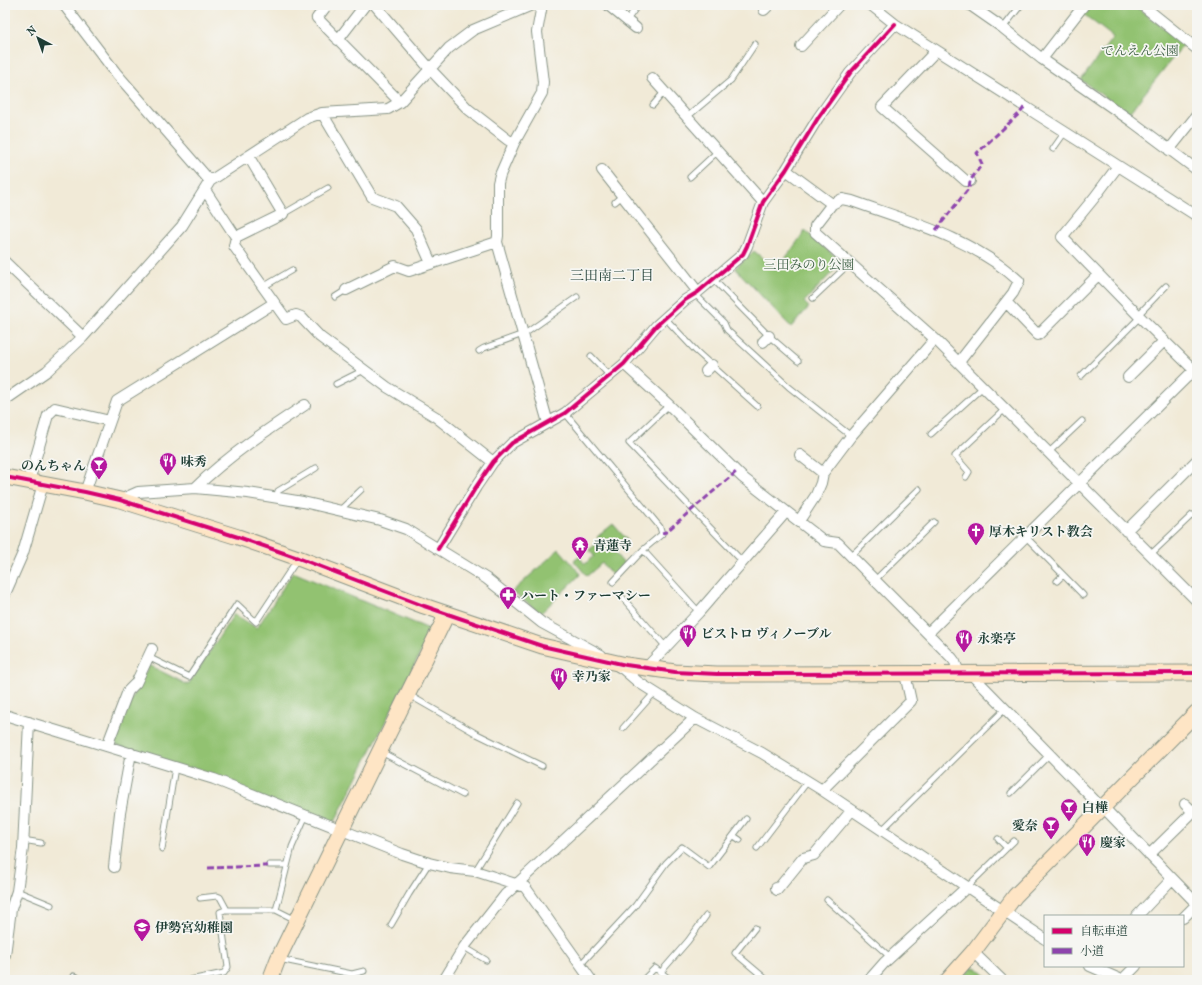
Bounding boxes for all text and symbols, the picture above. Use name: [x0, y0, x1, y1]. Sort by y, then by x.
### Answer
north arrow: [18, 18, 58, 58]
text: N: [24, 23, 40, 38]
park label: でんえん公園: [1101, 43, 1179, 58]
park label: 三田みのり公園: [763, 257, 855, 272]
district label: 三田南二丁目: [570, 267, 654, 284]
restaurant icon: 味秀: [158, 451, 178, 476]
place label: 味秀: [181, 454, 207, 469]
bar icon: のんちゃん: [89, 455, 109, 480]
place label: のんちゃん: [21, 458, 86, 473]
church icon: 厚木キリスト教会: [966, 521, 986, 546]
place label: 厚木キリスト教会: [989, 524, 1093, 539]
temple icon: 青蓮寺: [570, 535, 590, 560]
place label: 青蓮寺: [593, 538, 632, 553]
pharmacy icon: ハート・ファーマシー: [498, 585, 518, 610]
place label: ハート・ファーマシー: [521, 588, 651, 603]
restaurant icon: ビストロ ヴィノーブル: [678, 623, 698, 648]
place label: ビストロ ヴィノーブル: [701, 626, 831, 641]
restaurant icon: 永楽亭: [954, 628, 974, 653]
place label: 永楽亭: [977, 631, 1016, 646]
restaurant icon: 幸乃家: [549, 666, 569, 691]
place label: 幸乃家: [572, 669, 611, 684]
bar icon: 白樺: [1059, 797, 1079, 822]
place label: 白樺: [1082, 800, 1108, 815]
bar icon: 愛奈: [1041, 815, 1061, 840]
place label: 愛奈: [1012, 818, 1038, 833]
restaurant icon: 慶家: [1077, 832, 1097, 857]
place label: 慶家: [1100, 835, 1126, 850]
legend: [1044, 915, 1184, 967]
school or university icon: 伊勢宮幼稚園: [132, 917, 152, 942]
place label: 伊勢宮幼稚園: [155, 920, 233, 935]
text: 自転車道: [1080, 924, 1128, 938]
text: 小道: [1080, 944, 1104, 958]

